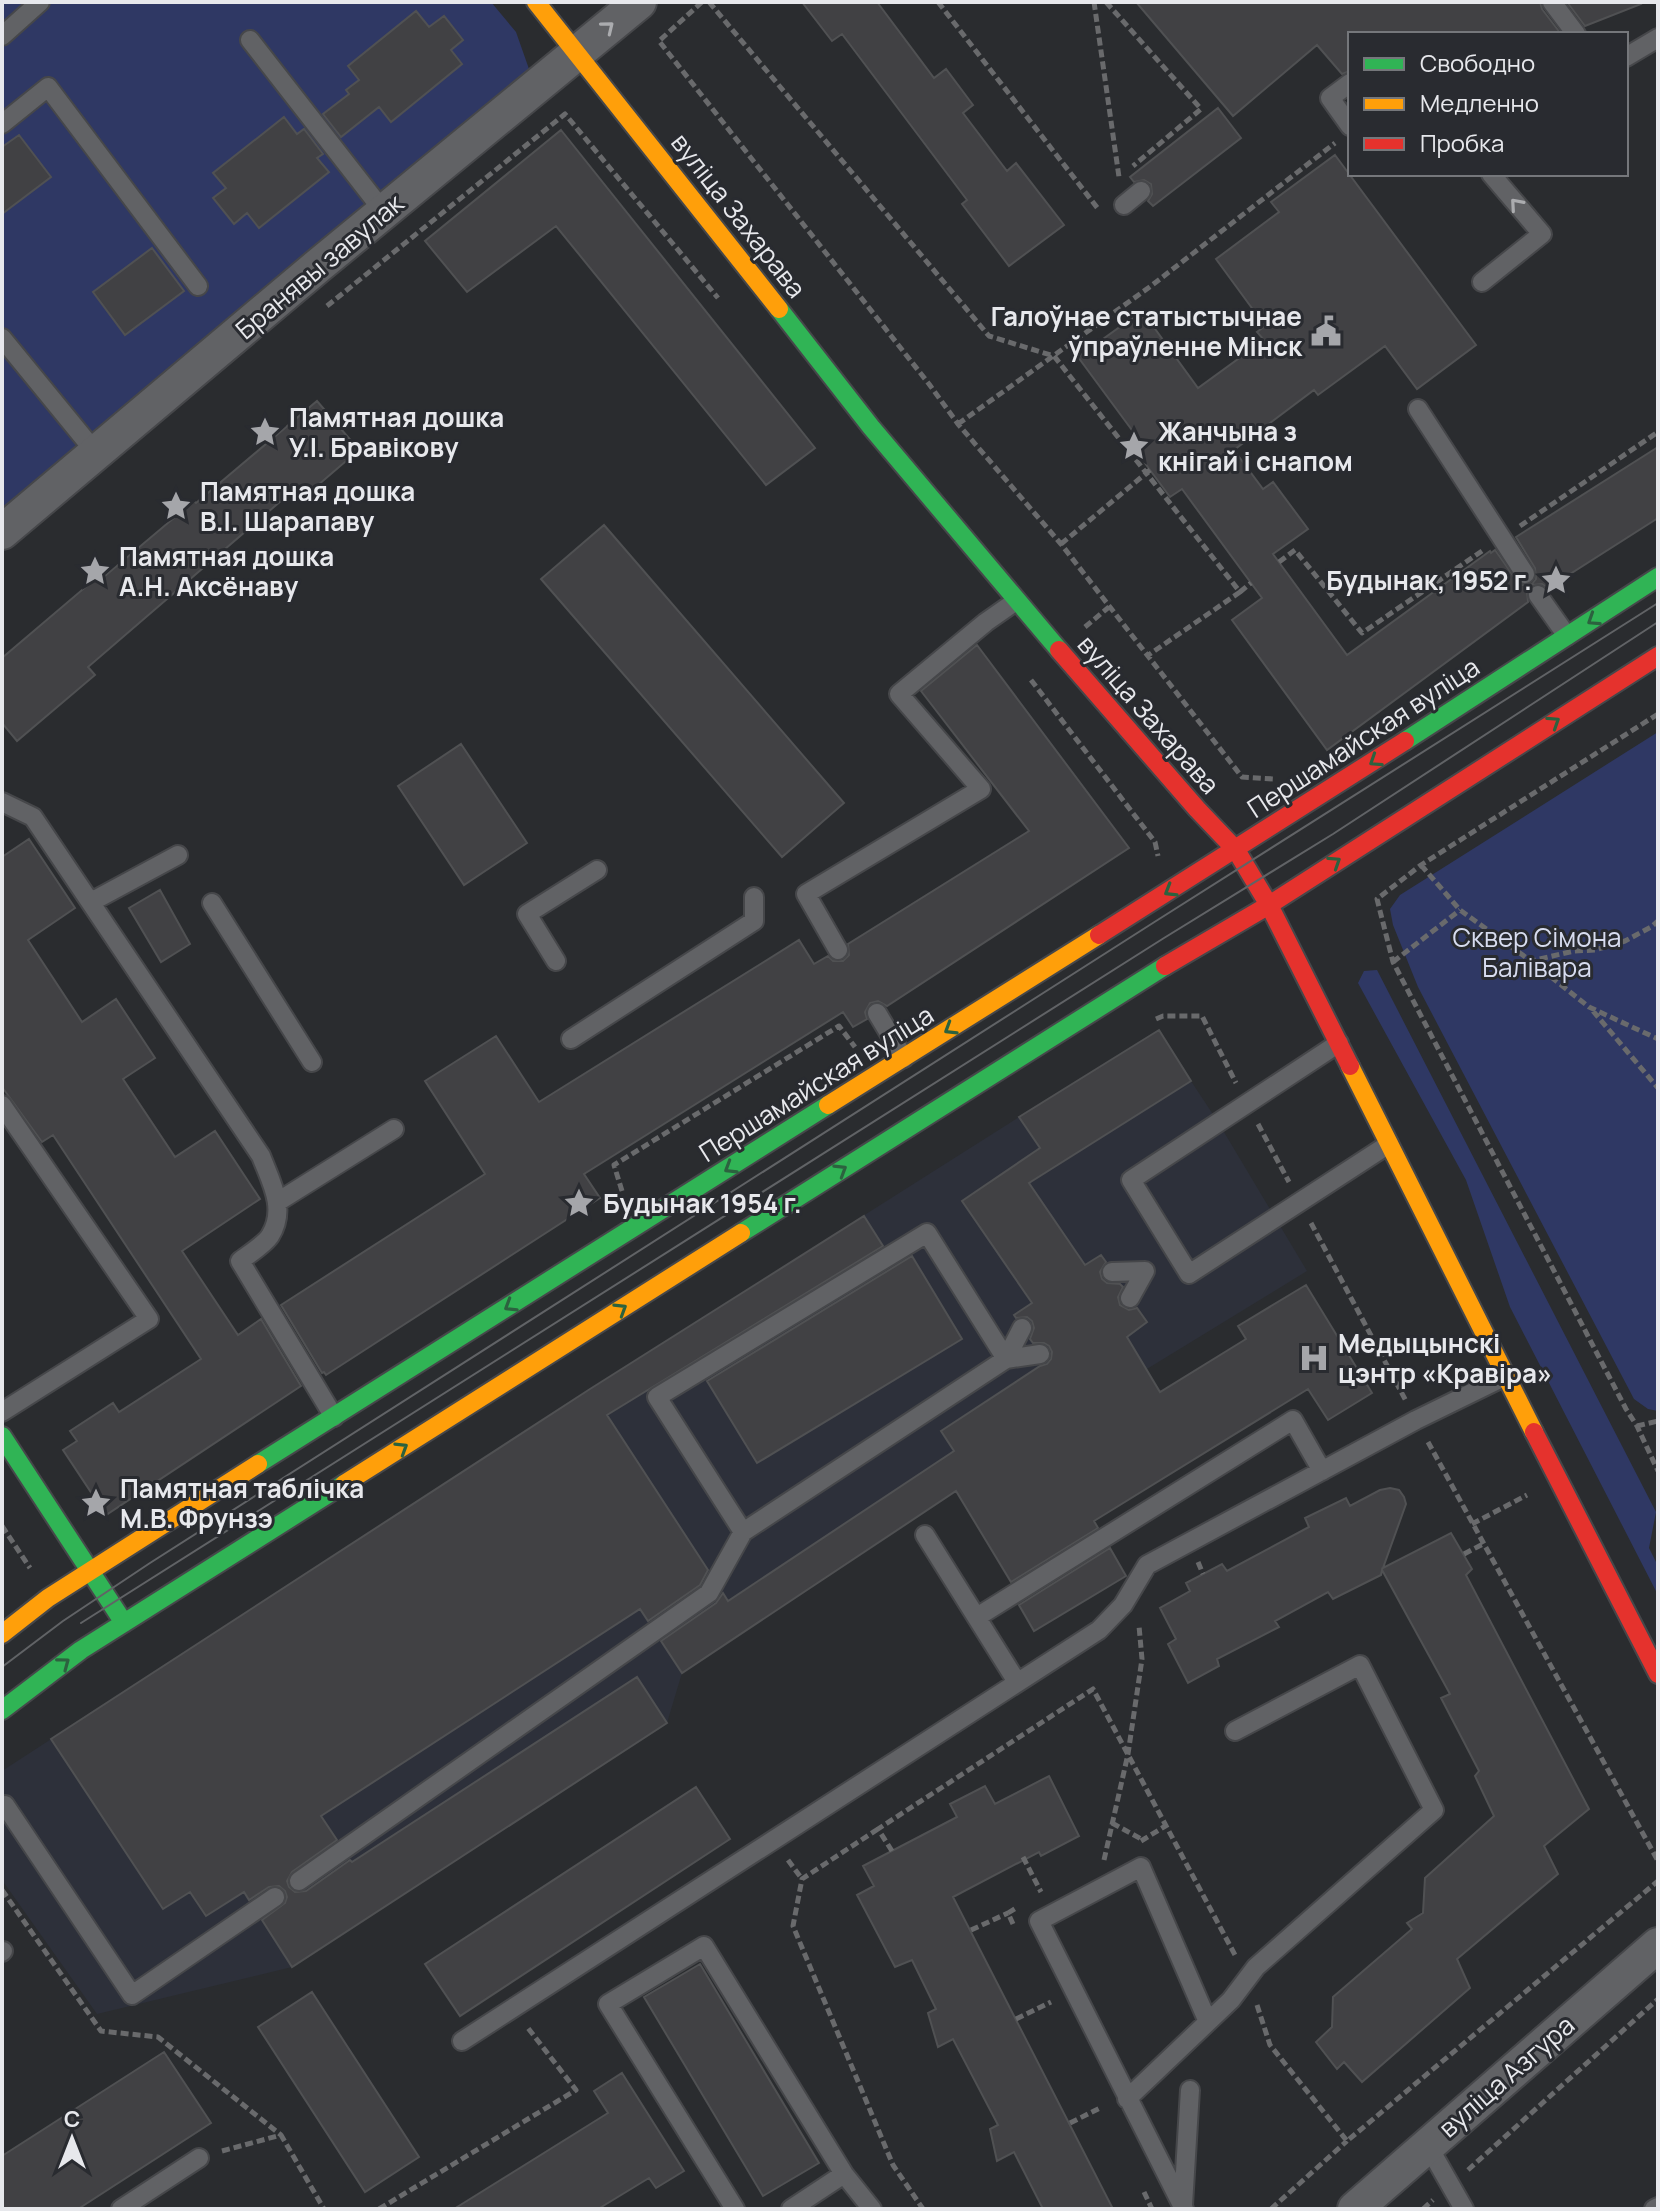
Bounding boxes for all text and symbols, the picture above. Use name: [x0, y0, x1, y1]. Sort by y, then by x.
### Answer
one-way arrow: [599, 22, 613, 37]
legend: [1348, 32, 1628, 176]
text: Свободно: [1420, 46, 1535, 79]
text: Медленно: [1420, 86, 1539, 119]
street label: вуліца Захарава: [663, 125, 815, 305]
text: Пробка: [1420, 126, 1504, 159]
street label: Бранявы завулак: [227, 184, 411, 347]
one-way arrow: [1512, 199, 1526, 213]
place label: Галоўнае статыстычнае ўпраўленне Мінск: [991, 298, 1303, 364]
public building icon: Галоўнае статыстычнае ўпраўленне Мінск: [1309, 314, 1343, 348]
place label: Памятная дошка У.І. Бравікову: [289, 399, 504, 465]
place label: Жанчына з кнігай і снапом: [1158, 413, 1353, 479]
place icon: Памятная дошка У.І. Бравікову: [248, 415, 282, 449]
place icon: Жанчына з кнігай і снапом: [1117, 429, 1151, 463]
place label: Памятная дошка В.І. Шарапаву: [200, 473, 415, 539]
place icon: Памятная дошка В.І. Шарапаву: [159, 489, 193, 523]
place label: Памятная дошка А.Н. Аксёнаву: [119, 538, 334, 604]
place icon: Памятная дошка А.Н. Аксёнаву: [78, 554, 112, 588]
place label: Будынак, 1952 г.: [1326, 562, 1532, 598]
place icon: Будынак, 1952 г.: [1539, 563, 1573, 597]
one-way arrow: [1587, 610, 1601, 625]
street label: вуліца Захарава: [1070, 627, 1228, 801]
street label: Першамайская вуліца: [1240, 648, 1486, 826]
one-way arrow: [1545, 717, 1560, 732]
one-way arrow: [1369, 752, 1383, 767]
one-way arrow: [1326, 857, 1341, 872]
one-way arrow: [1164, 881, 1179, 896]
park label: Сквер Сімона Балівара: [1452, 919, 1622, 985]
street label: Першамайская вуліца: [692, 996, 940, 1170]
one-way arrow: [944, 1020, 959, 1035]
one-way arrow: [724, 1159, 739, 1174]
one-way arrow: [832, 1165, 847, 1180]
place label: Будынак 1954 г.: [603, 1185, 802, 1221]
place icon: Будынак 1954 г.: [562, 1186, 596, 1220]
one-way arrow: [504, 1297, 519, 1312]
one-way arrow: [613, 1303, 627, 1318]
place label: Медыцынскі цэнтр «Кравіра»: [1338, 1325, 1552, 1391]
hospital icon: Медыцынскі цэнтр «Кравіра»: [1297, 1341, 1331, 1375]
one-way arrow: [393, 1442, 407, 1457]
place label: Памятная таблічка М.В. Фрунзэ: [120, 1470, 364, 1536]
place icon: Памятная таблічка М.В. Фрунзэ: [79, 1486, 113, 1520]
one-way arrow: [55, 1658, 70, 1672]
street label: вуліца Азгура: [1430, 2007, 1582, 2145]
north arrow: [32, 2099, 112, 2179]
text: С: [64, 2104, 80, 2134]

